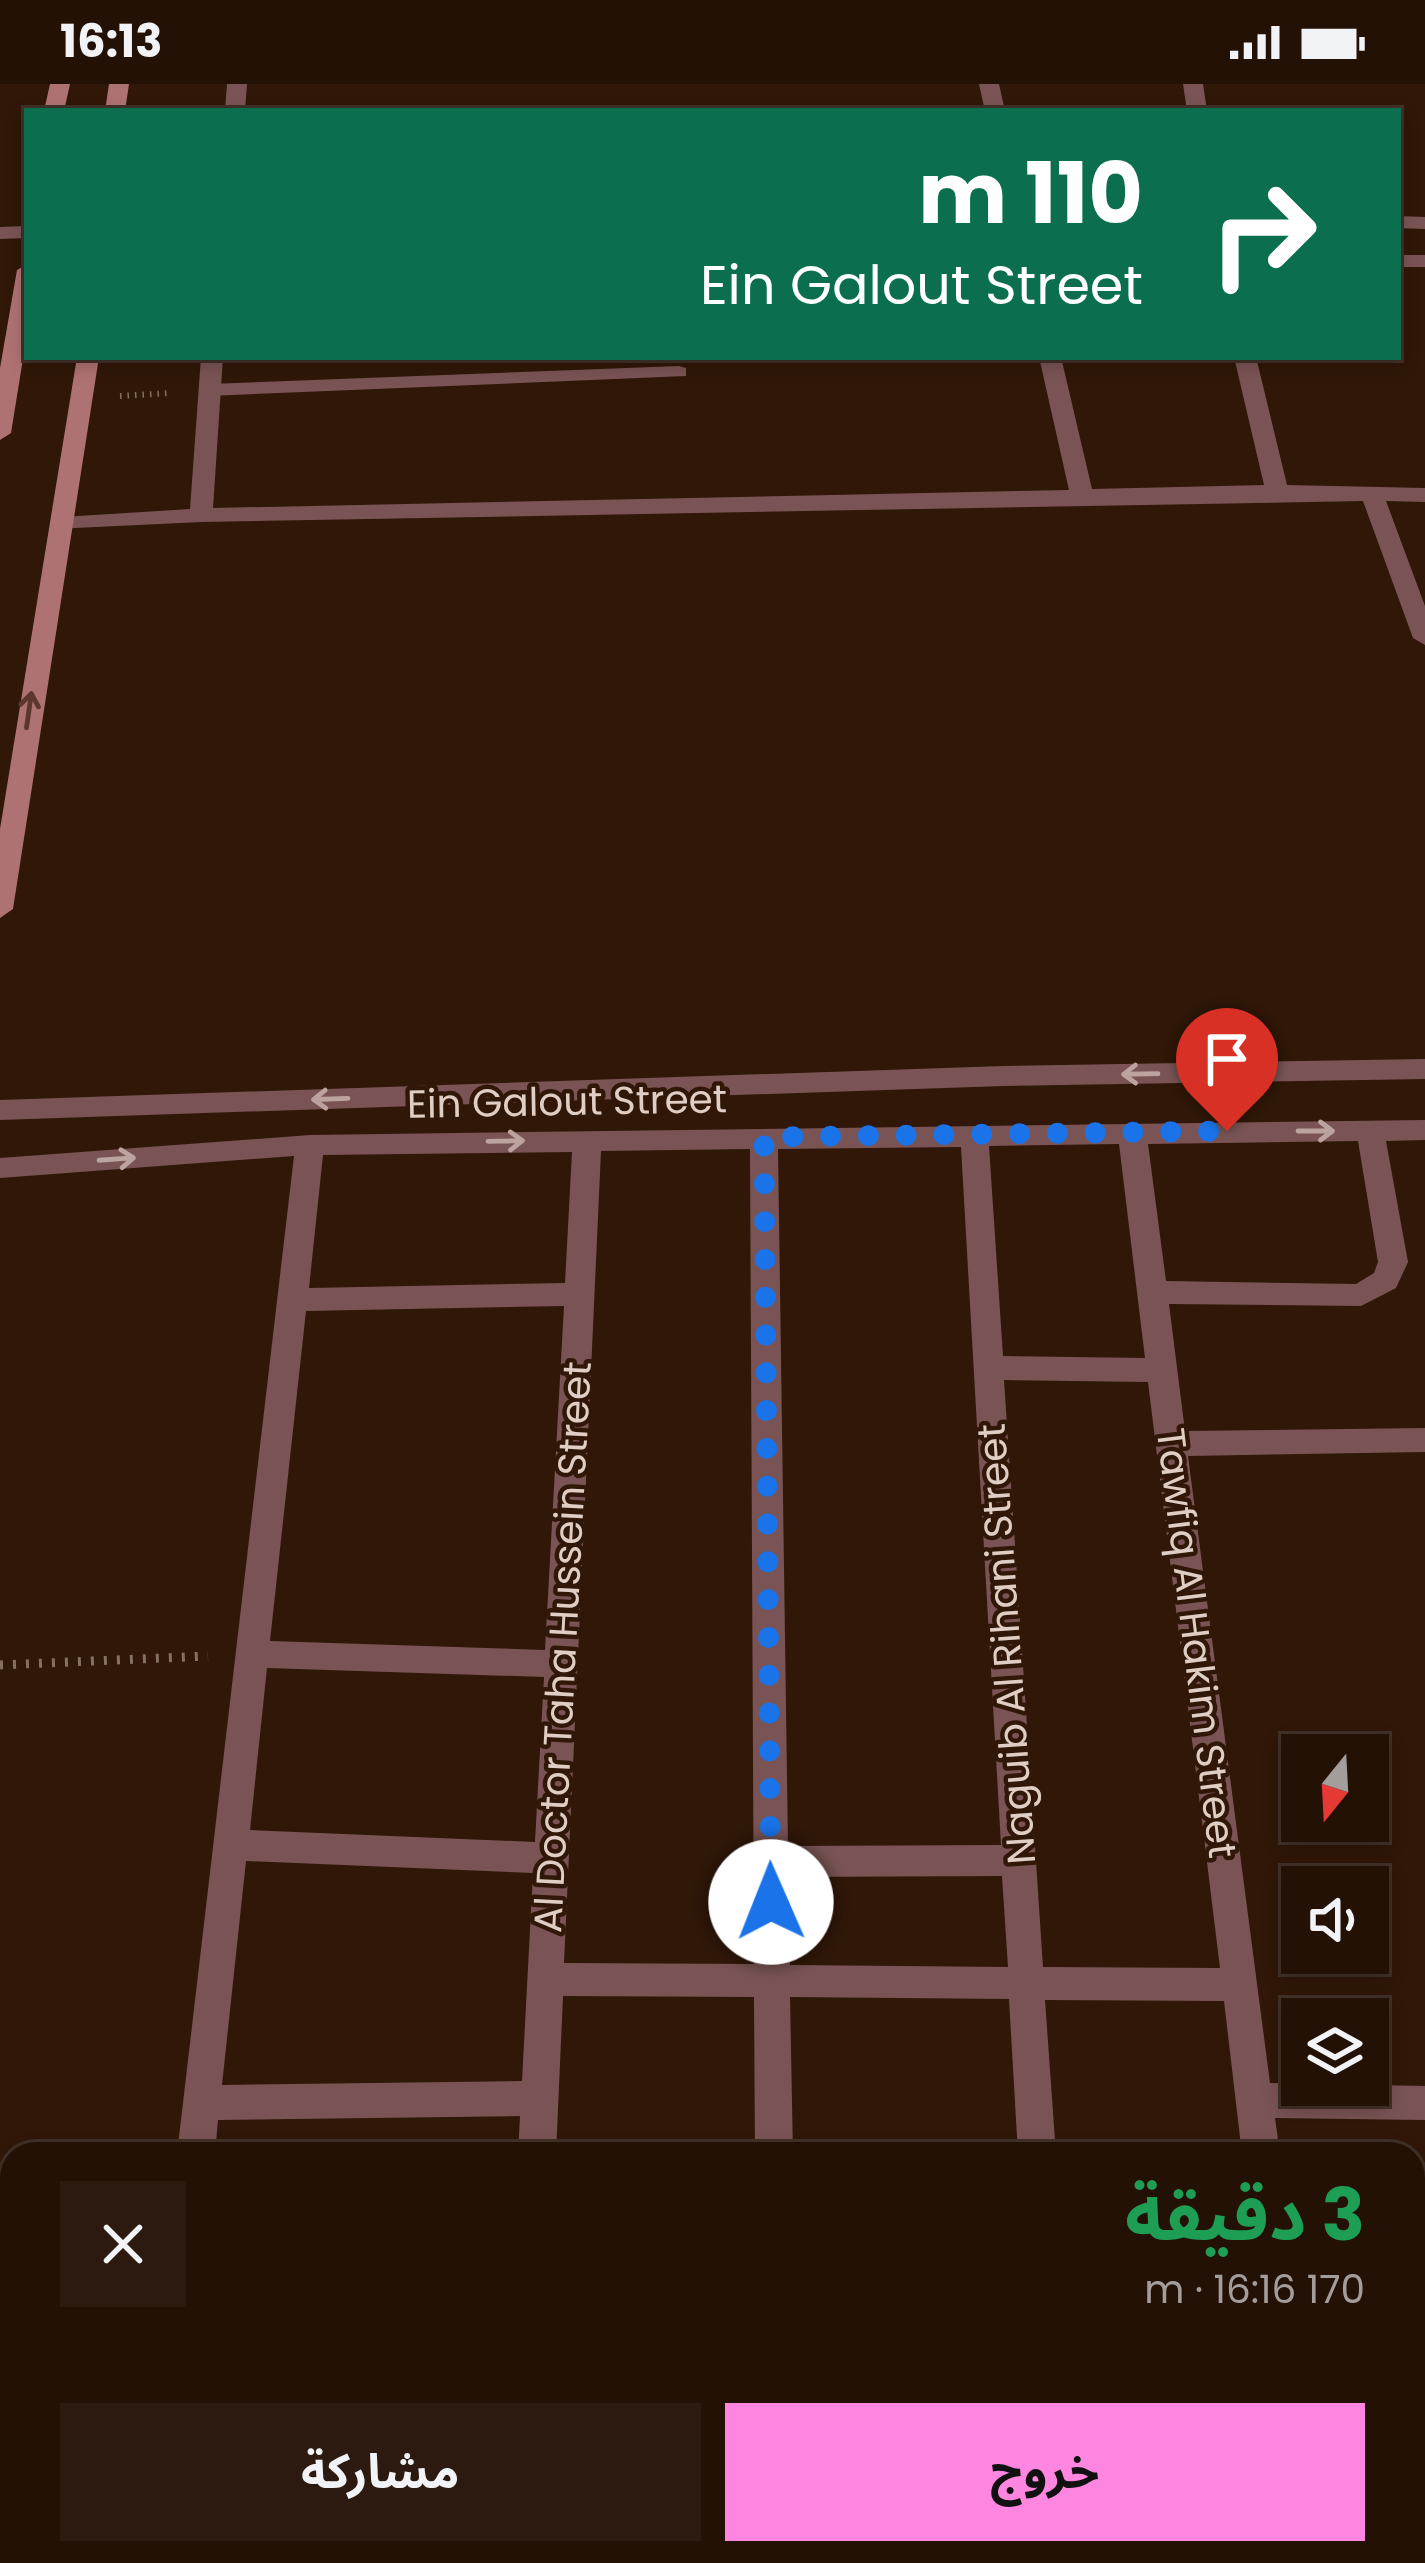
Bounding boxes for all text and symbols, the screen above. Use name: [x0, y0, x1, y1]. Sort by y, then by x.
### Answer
text: 16:13: [60, 10, 163, 73]
text: 110 m: [918, 135, 1143, 252]
icon: right: [1185, 156, 1341, 312]
text: Ein Galout Street: [700, 247, 1143, 323]
one-way arrow: [18, 691, 41, 730]
pin: [1176, 1008, 1278, 1131]
icon: arrive: [1194, 1026, 1260, 1092]
one-way arrow: [1121, 1062, 1160, 1085]
street label: Ein Galout Street: [407, 1071, 727, 1132]
one-way arrow: [311, 1087, 350, 1110]
one-way arrow: [1296, 1120, 1335, 1142]
one-way arrow: [486, 1130, 525, 1153]
one-way arrow: [97, 1148, 136, 1171]
street label: Al Doctor Taha Hussein Street: [520, 1360, 605, 1934]
street label: Naguib Al Rihani Street: [964, 1422, 1049, 1866]
street label: Tawfiq Al Hakim Street: [1143, 1425, 1250, 1861]
north arrow: [1281, 1734, 1389, 1842]
map controls: [1281, 1734, 1389, 2106]
position arrow: [708, 1839, 834, 1965]
button: sound: [1281, 1866, 1389, 1974]
button: layers: [1281, 1998, 1389, 2106]
text: 3 دقيقة: [1125, 2164, 1365, 2265]
button: close: [60, 2181, 186, 2307]
text: 170 m · 16:16: [1144, 2262, 1365, 2317]
button: مشاركة: [60, 2403, 701, 2541]
button: خروج: [725, 2403, 1365, 2541]

